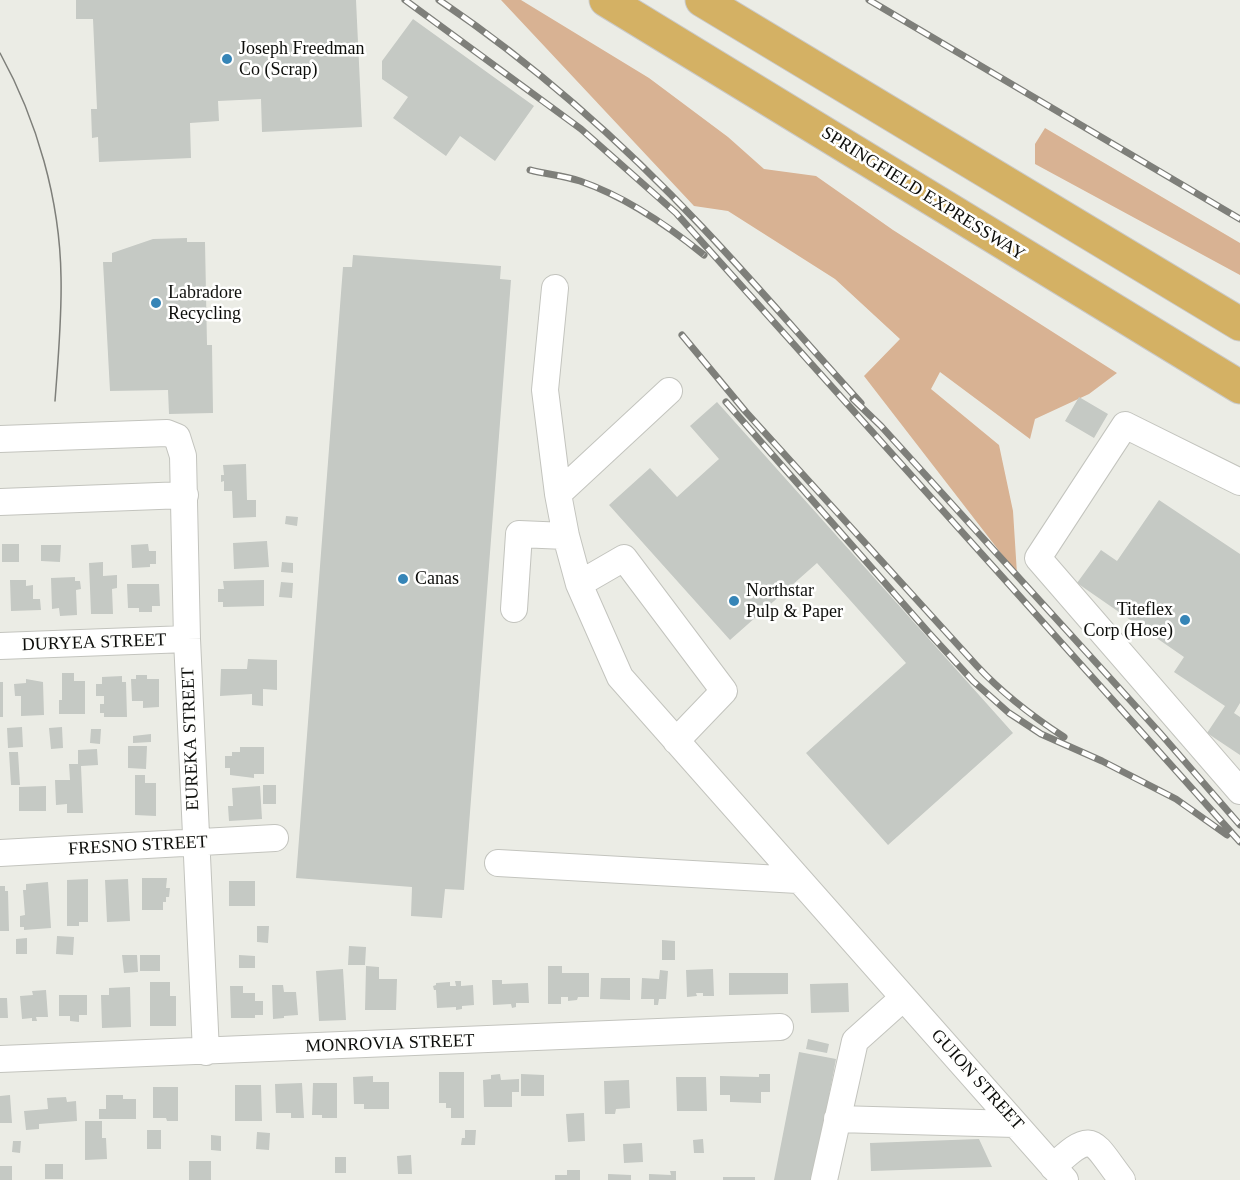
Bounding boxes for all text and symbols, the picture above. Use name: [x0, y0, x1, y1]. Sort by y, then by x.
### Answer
place label: Joseph Freedman Co (Scrap): [239, 38, 364, 80]
marker: Joseph Freedman Co (Scrap): [220, 52, 234, 66]
street label: SPRINGFIELD EXPRESSWAY: [817, 122, 1029, 266]
place label: Labradore Recycling: [168, 282, 242, 324]
marker: Labradore Recycling: [149, 296, 163, 310]
place label: Canas: [415, 568, 459, 590]
marker: Canas: [396, 572, 410, 586]
place label: Northstar Pulp & Paper: [746, 580, 843, 622]
marker: Northstar Pulp & Paper: [727, 594, 741, 608]
place label: Titeflex Corp (Hose): [1084, 599, 1173, 642]
marker: Titeflex Corp (Hose): [1178, 613, 1192, 627]
street label: DURYEA STREET: [21, 630, 167, 656]
street label: EUREKA STREET: [178, 667, 204, 811]
street label: FRESNO STREET: [68, 832, 208, 860]
street label: GUION STREET: [926, 1025, 1028, 1135]
street label: MONROVIA STREET: [305, 1030, 475, 1058]

